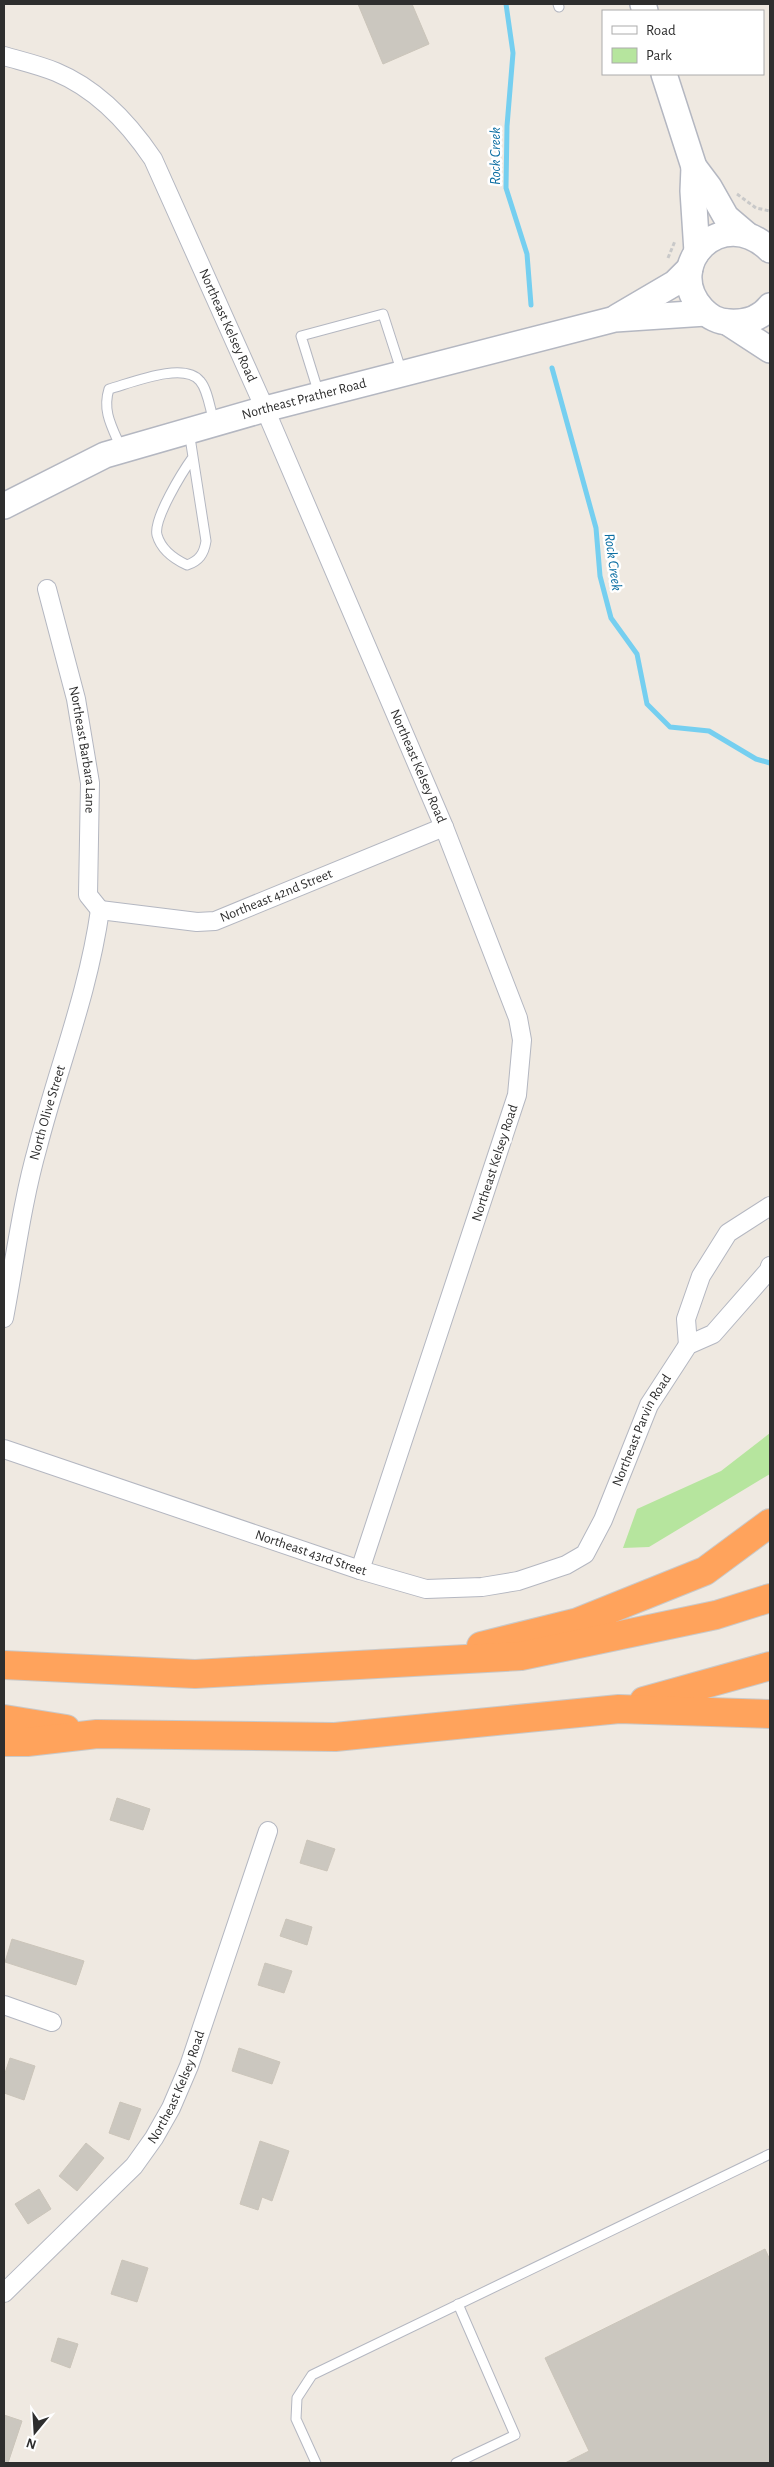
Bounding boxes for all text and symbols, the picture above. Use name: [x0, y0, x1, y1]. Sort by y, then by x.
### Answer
legend: [602, 10, 764, 75]
text: Road: [646, 23, 676, 38]
text: Park: [646, 48, 672, 63]
water label: Rock Creek: [488, 127, 503, 185]
street label: Northeast Kelsey Road: [196, 267, 259, 384]
street label: Northeast Prather Road: [240, 376, 368, 422]
water label: Rock Creek: [602, 532, 624, 592]
street label: Northeast Barbara Lane: [66, 685, 97, 813]
street label: Northeast Kelsey Road: [387, 707, 448, 825]
street label: Northeast 42nd Street: [218, 866, 335, 925]
street label: North Olive Street: [27, 1063, 68, 1162]
street label: Northeast Kelsey Road: [469, 1103, 521, 1223]
street label: Northeast Parvin Road: [610, 1372, 674, 1488]
street label: Northeast 43rd Street: [253, 1528, 369, 1579]
street label: Northeast Kelsey Road: [145, 2029, 207, 2146]
north arrow: [10, 2407, 60, 2457]
text: N: [24, 2435, 38, 2452]

